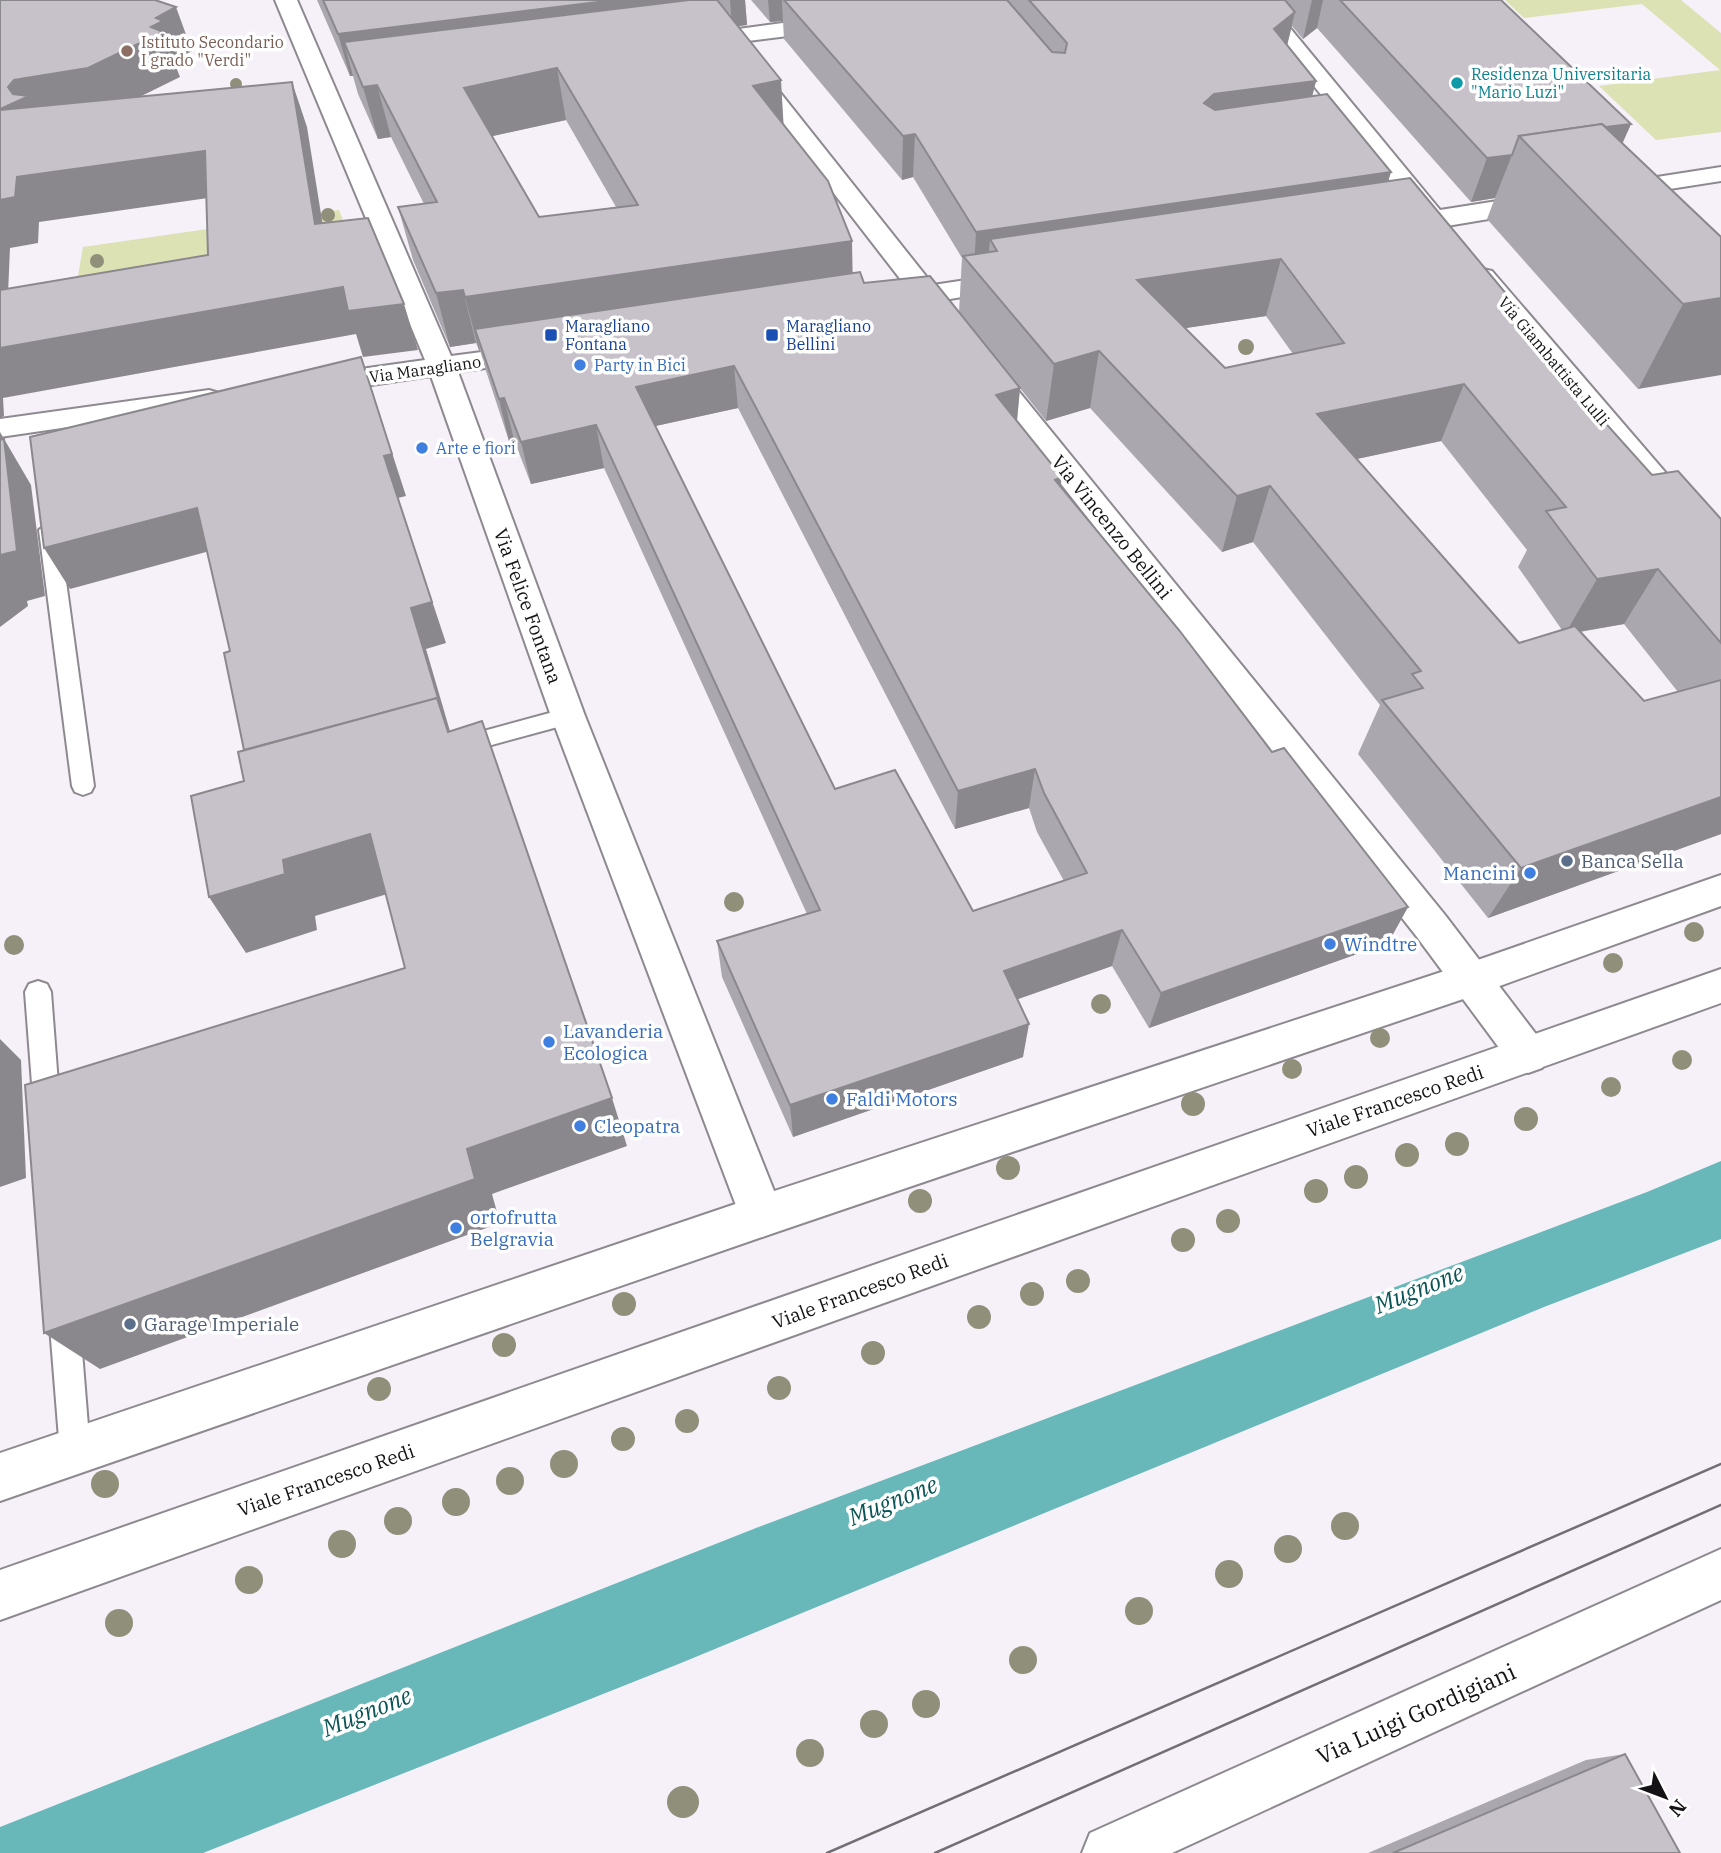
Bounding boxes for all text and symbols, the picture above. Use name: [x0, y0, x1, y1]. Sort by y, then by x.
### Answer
place label: Istituto Secondario I grado "Verdi": [141, 32, 284, 70]
marker: Istituto Secondario I grado "Verdi": [119, 43, 135, 59]
place label: Residenza Universitaria "Mario Luzi": [1471, 64, 1651, 102]
marker: Residenza Universitaria "Mario Luzi": [1449, 75, 1465, 91]
street label: Via Giambattista Lulli: [1494, 292, 1614, 430]
place label: Maragliano Fontana: [565, 316, 650, 354]
place label: Maragliano Bellini: [786, 316, 871, 354]
marker: Maragliano Fontana: [543, 327, 559, 343]
marker: Maragliano Bellini: [764, 327, 780, 343]
street label: Via Maragliano: [368, 351, 482, 387]
place label: Party in Bici: [594, 355, 686, 375]
marker: Party in Bici: [572, 357, 588, 373]
place label: Arte e fiori: [436, 438, 516, 458]
marker: Arte e fiori: [414, 440, 430, 456]
street label: Via Vincenzo Bellini: [1047, 450, 1177, 604]
street label: Via Felice Fontana: [489, 525, 567, 687]
place label: Banca Sella: [1581, 849, 1684, 873]
marker: Banca Sella: [1559, 853, 1575, 869]
place label: Mancini: [1443, 861, 1516, 885]
marker: Mancini: [1522, 865, 1538, 881]
place label: Windtre: [1344, 932, 1417, 956]
marker: Windtre: [1322, 936, 1338, 952]
place label: Lavanderia Ecologica: [563, 1019, 663, 1065]
marker: Lavanderia Ecologica: [541, 1034, 557, 1050]
street label: Viale Francesco Redi: [1303, 1059, 1487, 1143]
place label: Faldi Motors: [846, 1087, 958, 1111]
marker: Faldi Motors: [824, 1091, 840, 1107]
place label: Cleopatra: [594, 1114, 680, 1138]
marker: Cleopatra: [572, 1118, 588, 1134]
place label: ortofrutta Belgravia: [470, 1205, 557, 1251]
marker: ortofrutta Belgravia: [448, 1220, 464, 1236]
street label: Viale Francesco Redi: [769, 1248, 951, 1334]
water label: Mugnone: [1368, 1256, 1468, 1321]
place label: Garage Imperiale: [144, 1312, 299, 1336]
marker: Garage Imperiale: [122, 1316, 138, 1332]
street label: Viale Francesco Redi: [234, 1438, 418, 1522]
water label: Mugnone: [842, 1468, 942, 1533]
street label: Via Luigi Gordigiani: [1311, 1656, 1520, 1771]
water label: Mugnone: [316, 1679, 416, 1744]
north arrow: [1630, 1762, 1700, 1832]
text: N: [1664, 1795, 1692, 1822]

